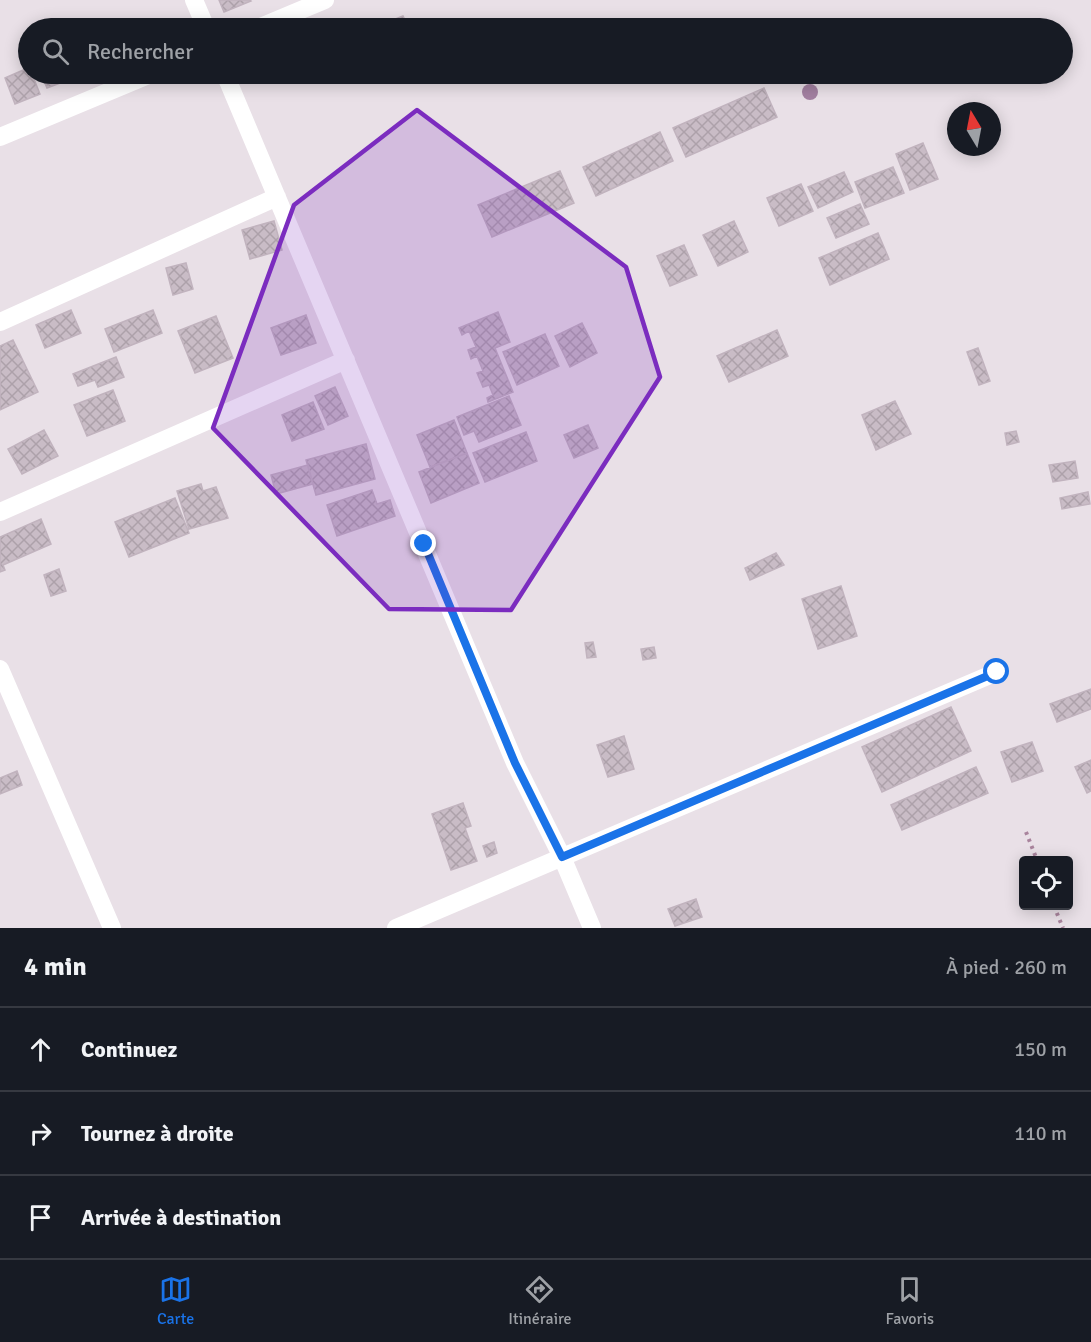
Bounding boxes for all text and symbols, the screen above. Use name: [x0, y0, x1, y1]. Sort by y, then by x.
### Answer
search box: [18, 18, 1073, 84]
icon: search: [39, 35, 72, 68]
text: Rechercher: [87, 38, 193, 65]
north arrow: [947, 102, 1001, 156]
route end: [410, 530, 436, 556]
route start: [983, 658, 1009, 684]
map controls: [1019, 856, 1073, 910]
button: locate: [1019, 856, 1073, 910]
text: 4 min: [24, 951, 87, 983]
text: À pied · 260 m: [946, 955, 1067, 980]
icon: ahead: [24, 1033, 57, 1066]
text: Continuez: [81, 1036, 177, 1063]
text: 150 m: [1014, 1037, 1067, 1062]
icon: right: [24, 1117, 57, 1150]
text: Tournez à droite: [81, 1120, 234, 1147]
text: 110 m: [1014, 1121, 1067, 1146]
icon: arrive: [24, 1201, 57, 1234]
text: Arrivée à destination: [81, 1204, 281, 1231]
tab: Carte: [157, 1273, 194, 1329]
tab: Itinéraire: [508, 1273, 572, 1329]
tab: Favoris: [885, 1273, 934, 1329]

